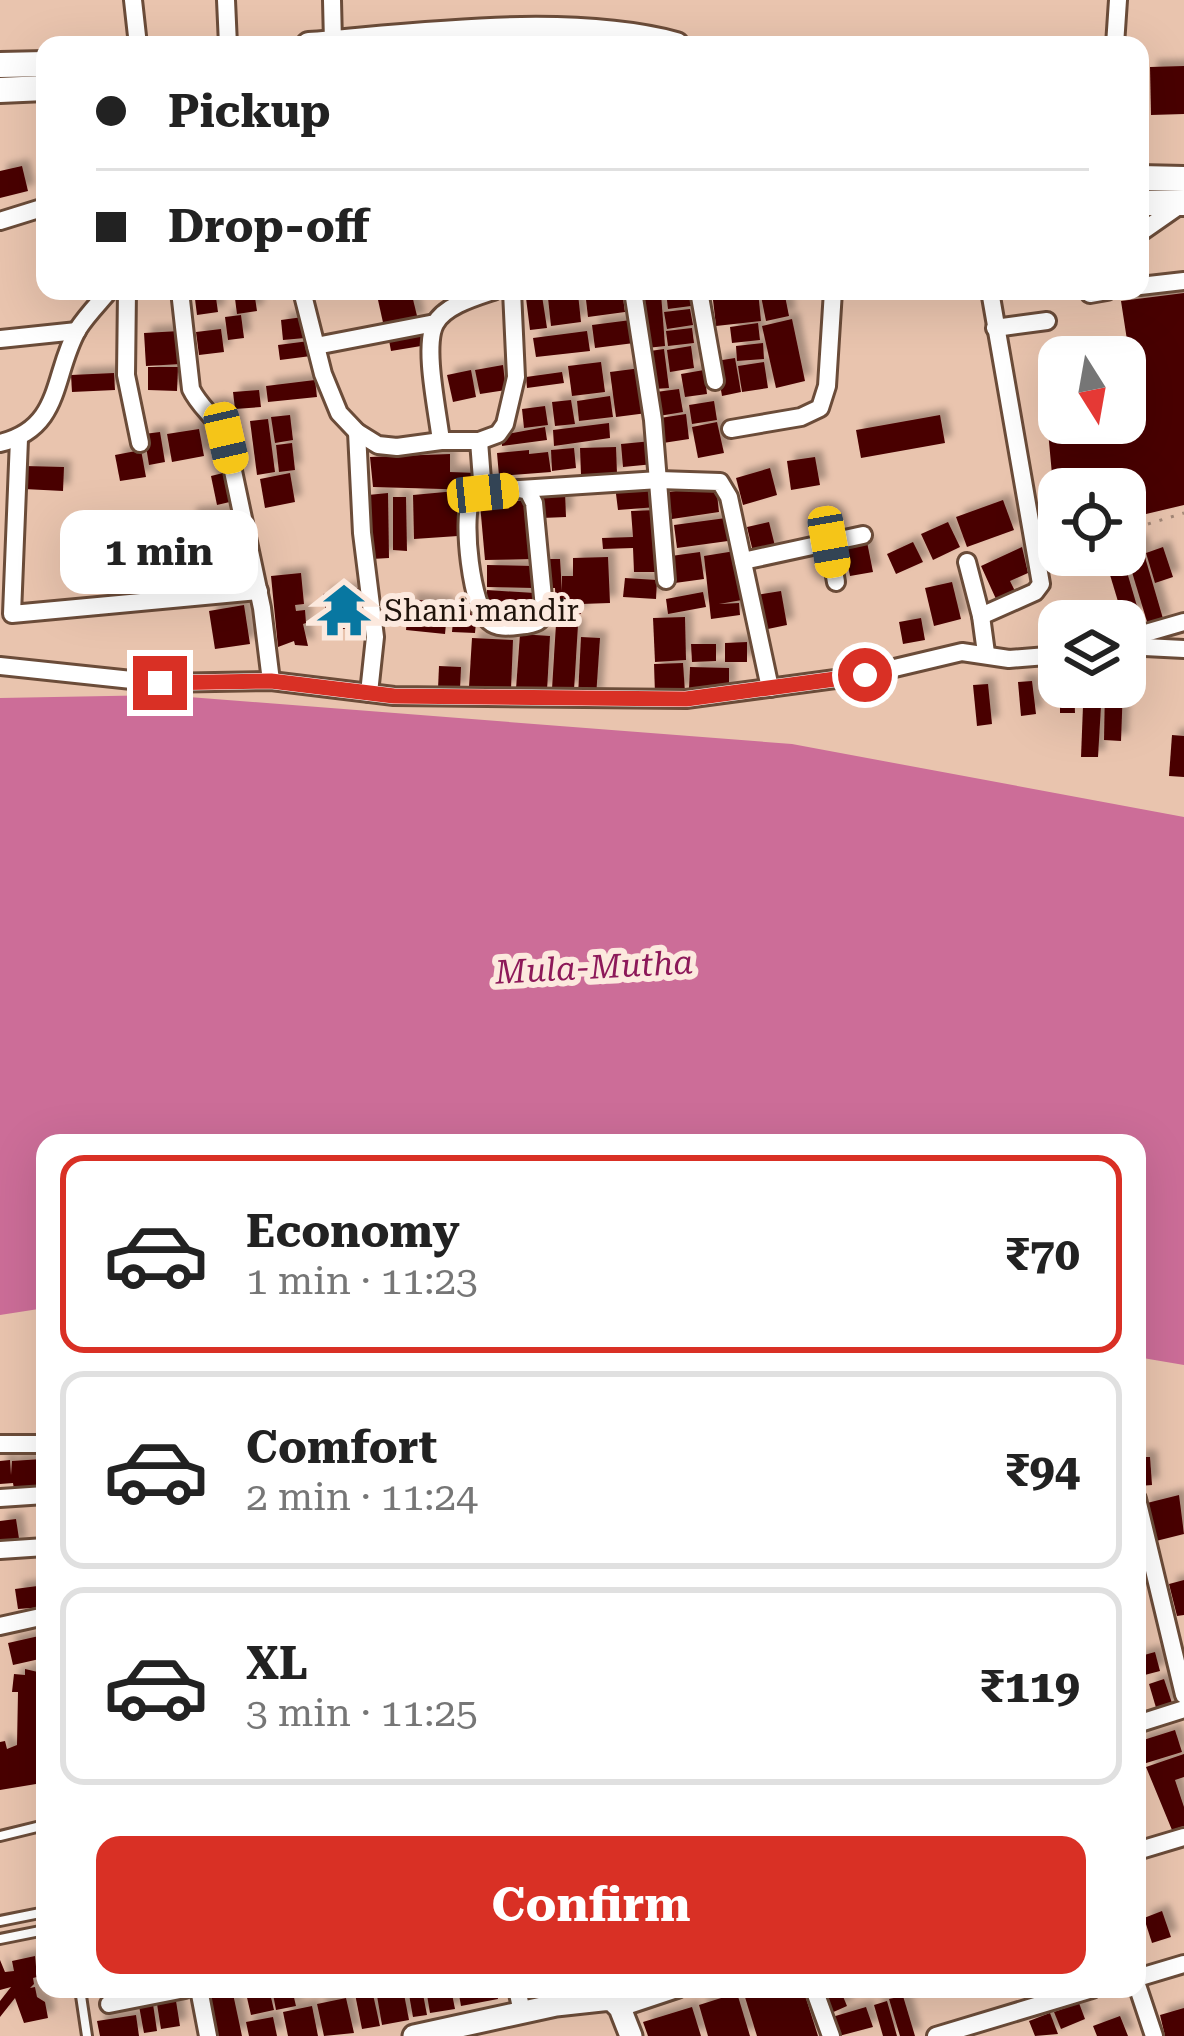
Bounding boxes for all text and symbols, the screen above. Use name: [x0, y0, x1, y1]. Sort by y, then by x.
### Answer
text: Pickup: [168, 85, 331, 138]
text: Drop-off: [168, 200, 369, 253]
north arrow: [1038, 336, 1146, 444]
map controls: [1038, 336, 1146, 708]
car: [200, 399, 252, 477]
button: locate: [1038, 468, 1146, 576]
car: [445, 471, 521, 515]
car: [805, 503, 853, 581]
callout: 1 min: [61, 509, 259, 593]
text: 1 min: [105, 529, 213, 575]
temple icon: Shani mandir: [315, 581, 373, 639]
place label: Shani mandir: [384, 593, 579, 628]
button: layers: [1038, 600, 1146, 708]
route start: [838, 648, 892, 702]
route end: [133, 656, 187, 710]
water label: Mula-Mutha: [493, 942, 694, 992]
icon: car: [102, 1200, 210, 1308]
text: Economy: [246, 1205, 460, 1258]
text: ₹70: [1004, 1228, 1080, 1281]
text: 1 min · 11:23: [246, 1258, 478, 1304]
icon: car: [102, 1416, 210, 1524]
text: Comfort: [246, 1421, 437, 1474]
text: ₹94: [1004, 1444, 1080, 1497]
text: 2 min · 11:24: [246, 1474, 478, 1520]
icon: car: [102, 1632, 210, 1740]
text: XL: [246, 1637, 308, 1690]
text: ₹119: [979, 1660, 1080, 1713]
text: 3 min · 11:25: [246, 1690, 478, 1736]
button: Confirm: [96, 1836, 1086, 1974]

